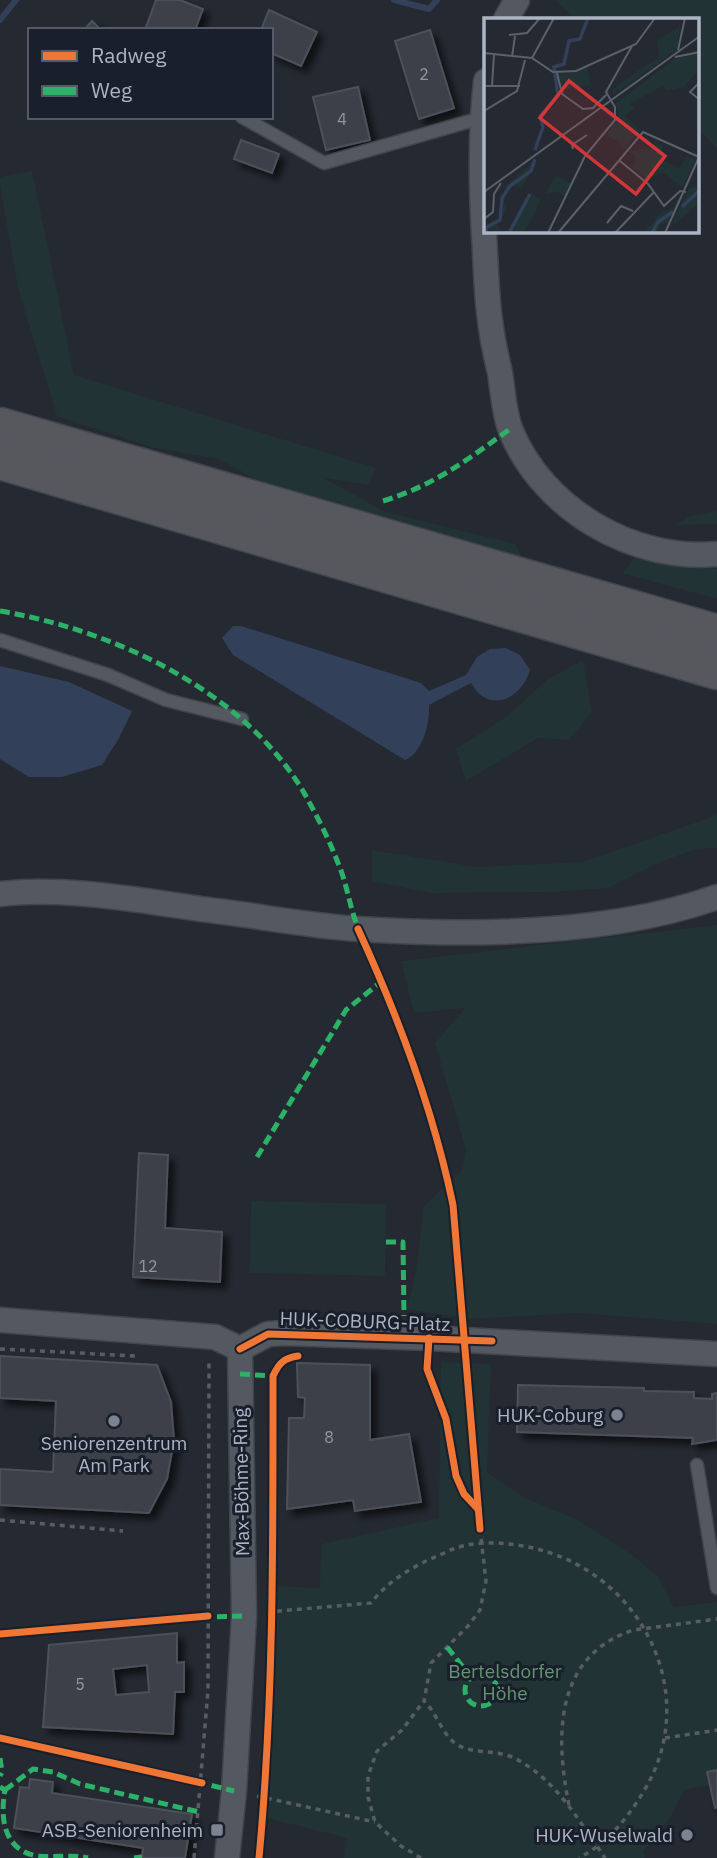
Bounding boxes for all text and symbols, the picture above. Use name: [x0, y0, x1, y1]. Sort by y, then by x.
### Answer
inset map: [484, 18, 700, 233]
legend: [28, 28, 273, 119]
text: Radweg: [91, 41, 166, 69]
house number: 2: [419, 64, 429, 84]
text: Weg: [91, 76, 132, 104]
house number: 4: [337, 109, 347, 129]
house number: 12: [138, 1256, 158, 1276]
street label: HUK-COBURG-Platz: [279, 1306, 451, 1336]
place label: HUK-Coburg: [497, 1403, 603, 1427]
marker: HUK-Coburg: [609, 1407, 625, 1423]
street label: Max-Böhme-Ring: [228, 1408, 254, 1556]
marker: Seniorenzentrum Am Park: [106, 1413, 122, 1429]
house number: 8: [324, 1427, 334, 1447]
place label: Seniorenzentrum Am Park: [41, 1431, 187, 1477]
park label: Bertelsdorfer Höhe: [448, 1659, 562, 1705]
house number: 5: [75, 1674, 85, 1694]
place label: ASB-Seniorenheim: [42, 1818, 203, 1842]
marker: ASB-Seniorenheim: [209, 1822, 225, 1838]
place label: HUK-Wuselwald: [535, 1823, 673, 1847]
marker: HUK-Wuselwald: [679, 1827, 695, 1843]

